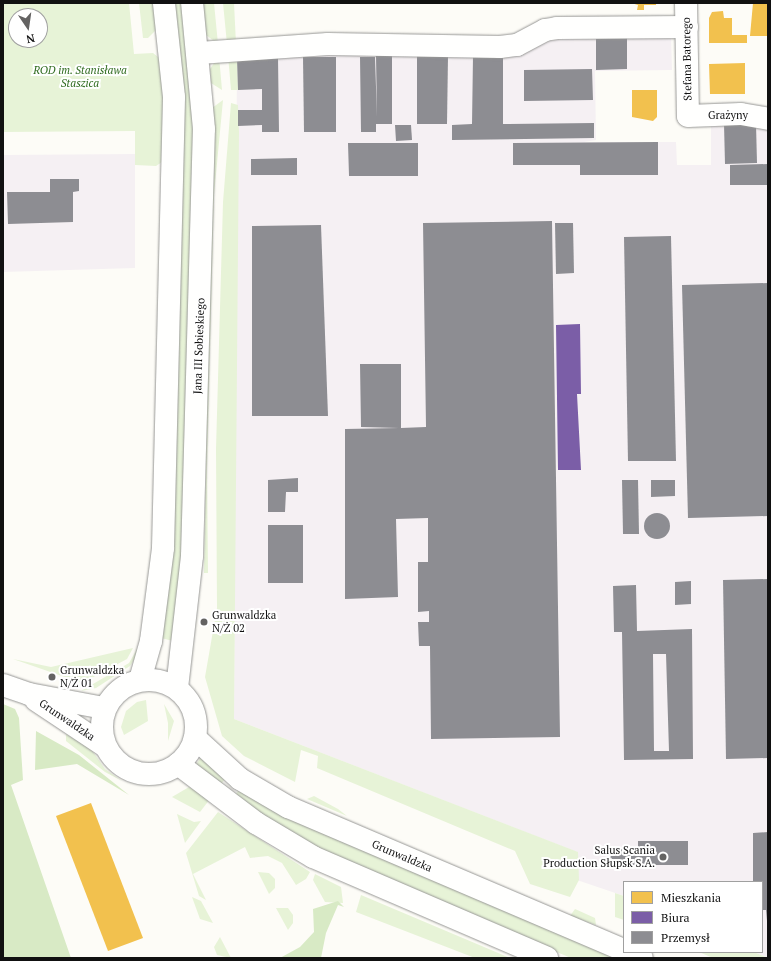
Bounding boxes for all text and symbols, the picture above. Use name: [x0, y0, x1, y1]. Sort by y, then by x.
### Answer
north arrow: [8, 8, 48, 48]
street label: Stefana Batorego: [680, 17, 694, 101]
text: N: [25, 31, 36, 46]
park label: ROD im. Stanisława Staszica: [33, 64, 127, 90]
street label: Grażyny: [708, 108, 748, 122]
street label: Jana III Sobieskiego: [191, 298, 207, 394]
place label: Grunwaldzka N/Ż 02: [212, 609, 276, 635]
marker: Grunwaldzka N/Ż 02: [199, 617, 209, 627]
place label: Grunwaldzka N/Ż 01: [60, 664, 124, 690]
marker: Grunwaldzka N/Ż 01: [47, 672, 57, 682]
street label: Grunwaldzka: [37, 697, 97, 743]
street label: Grunwaldzka: [370, 837, 434, 875]
place label: Salus Scania Production Słupsk S.A.: [543, 844, 655, 870]
marker: Salus Scania Production Słupsk S.A.: [658, 852, 668, 862]
legend: [623, 881, 763, 953]
text: Mieszkania: [661, 890, 721, 905]
text: Biura: [661, 910, 690, 925]
text: Przemysł: [661, 930, 710, 945]

